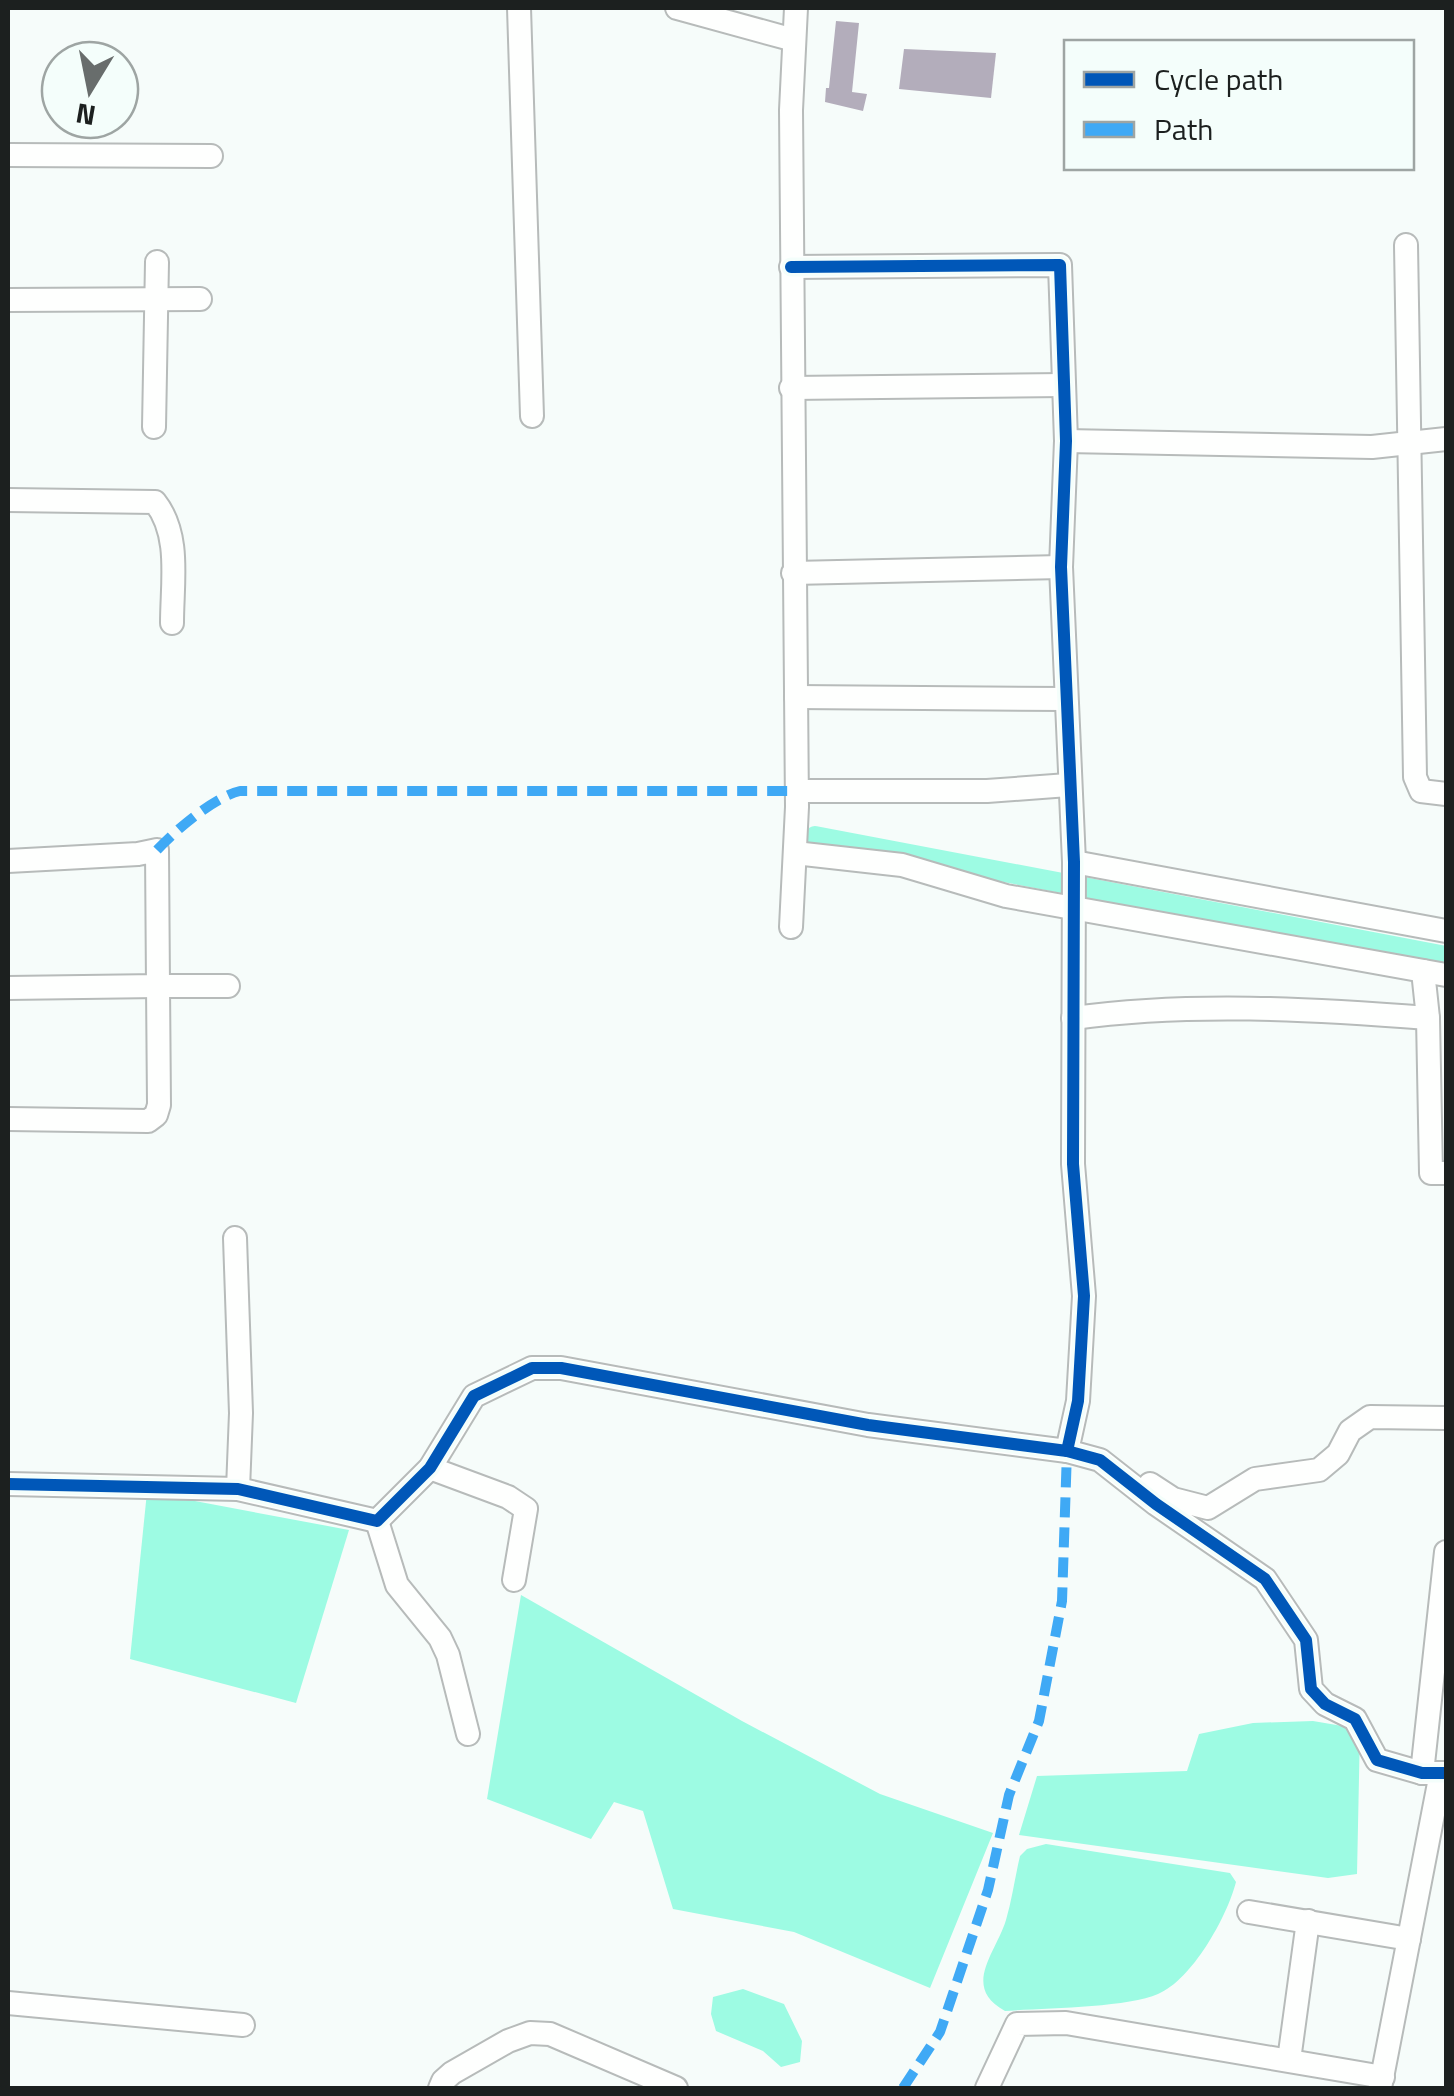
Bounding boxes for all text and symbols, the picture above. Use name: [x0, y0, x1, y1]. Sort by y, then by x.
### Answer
north arrow: [40, 40, 140, 140]
legend: [1064, 40, 1414, 170]
text: Cycle path: [1154, 56, 1283, 102]
text: N: [72, 92, 99, 138]
text: Path: [1154, 106, 1213, 152]

